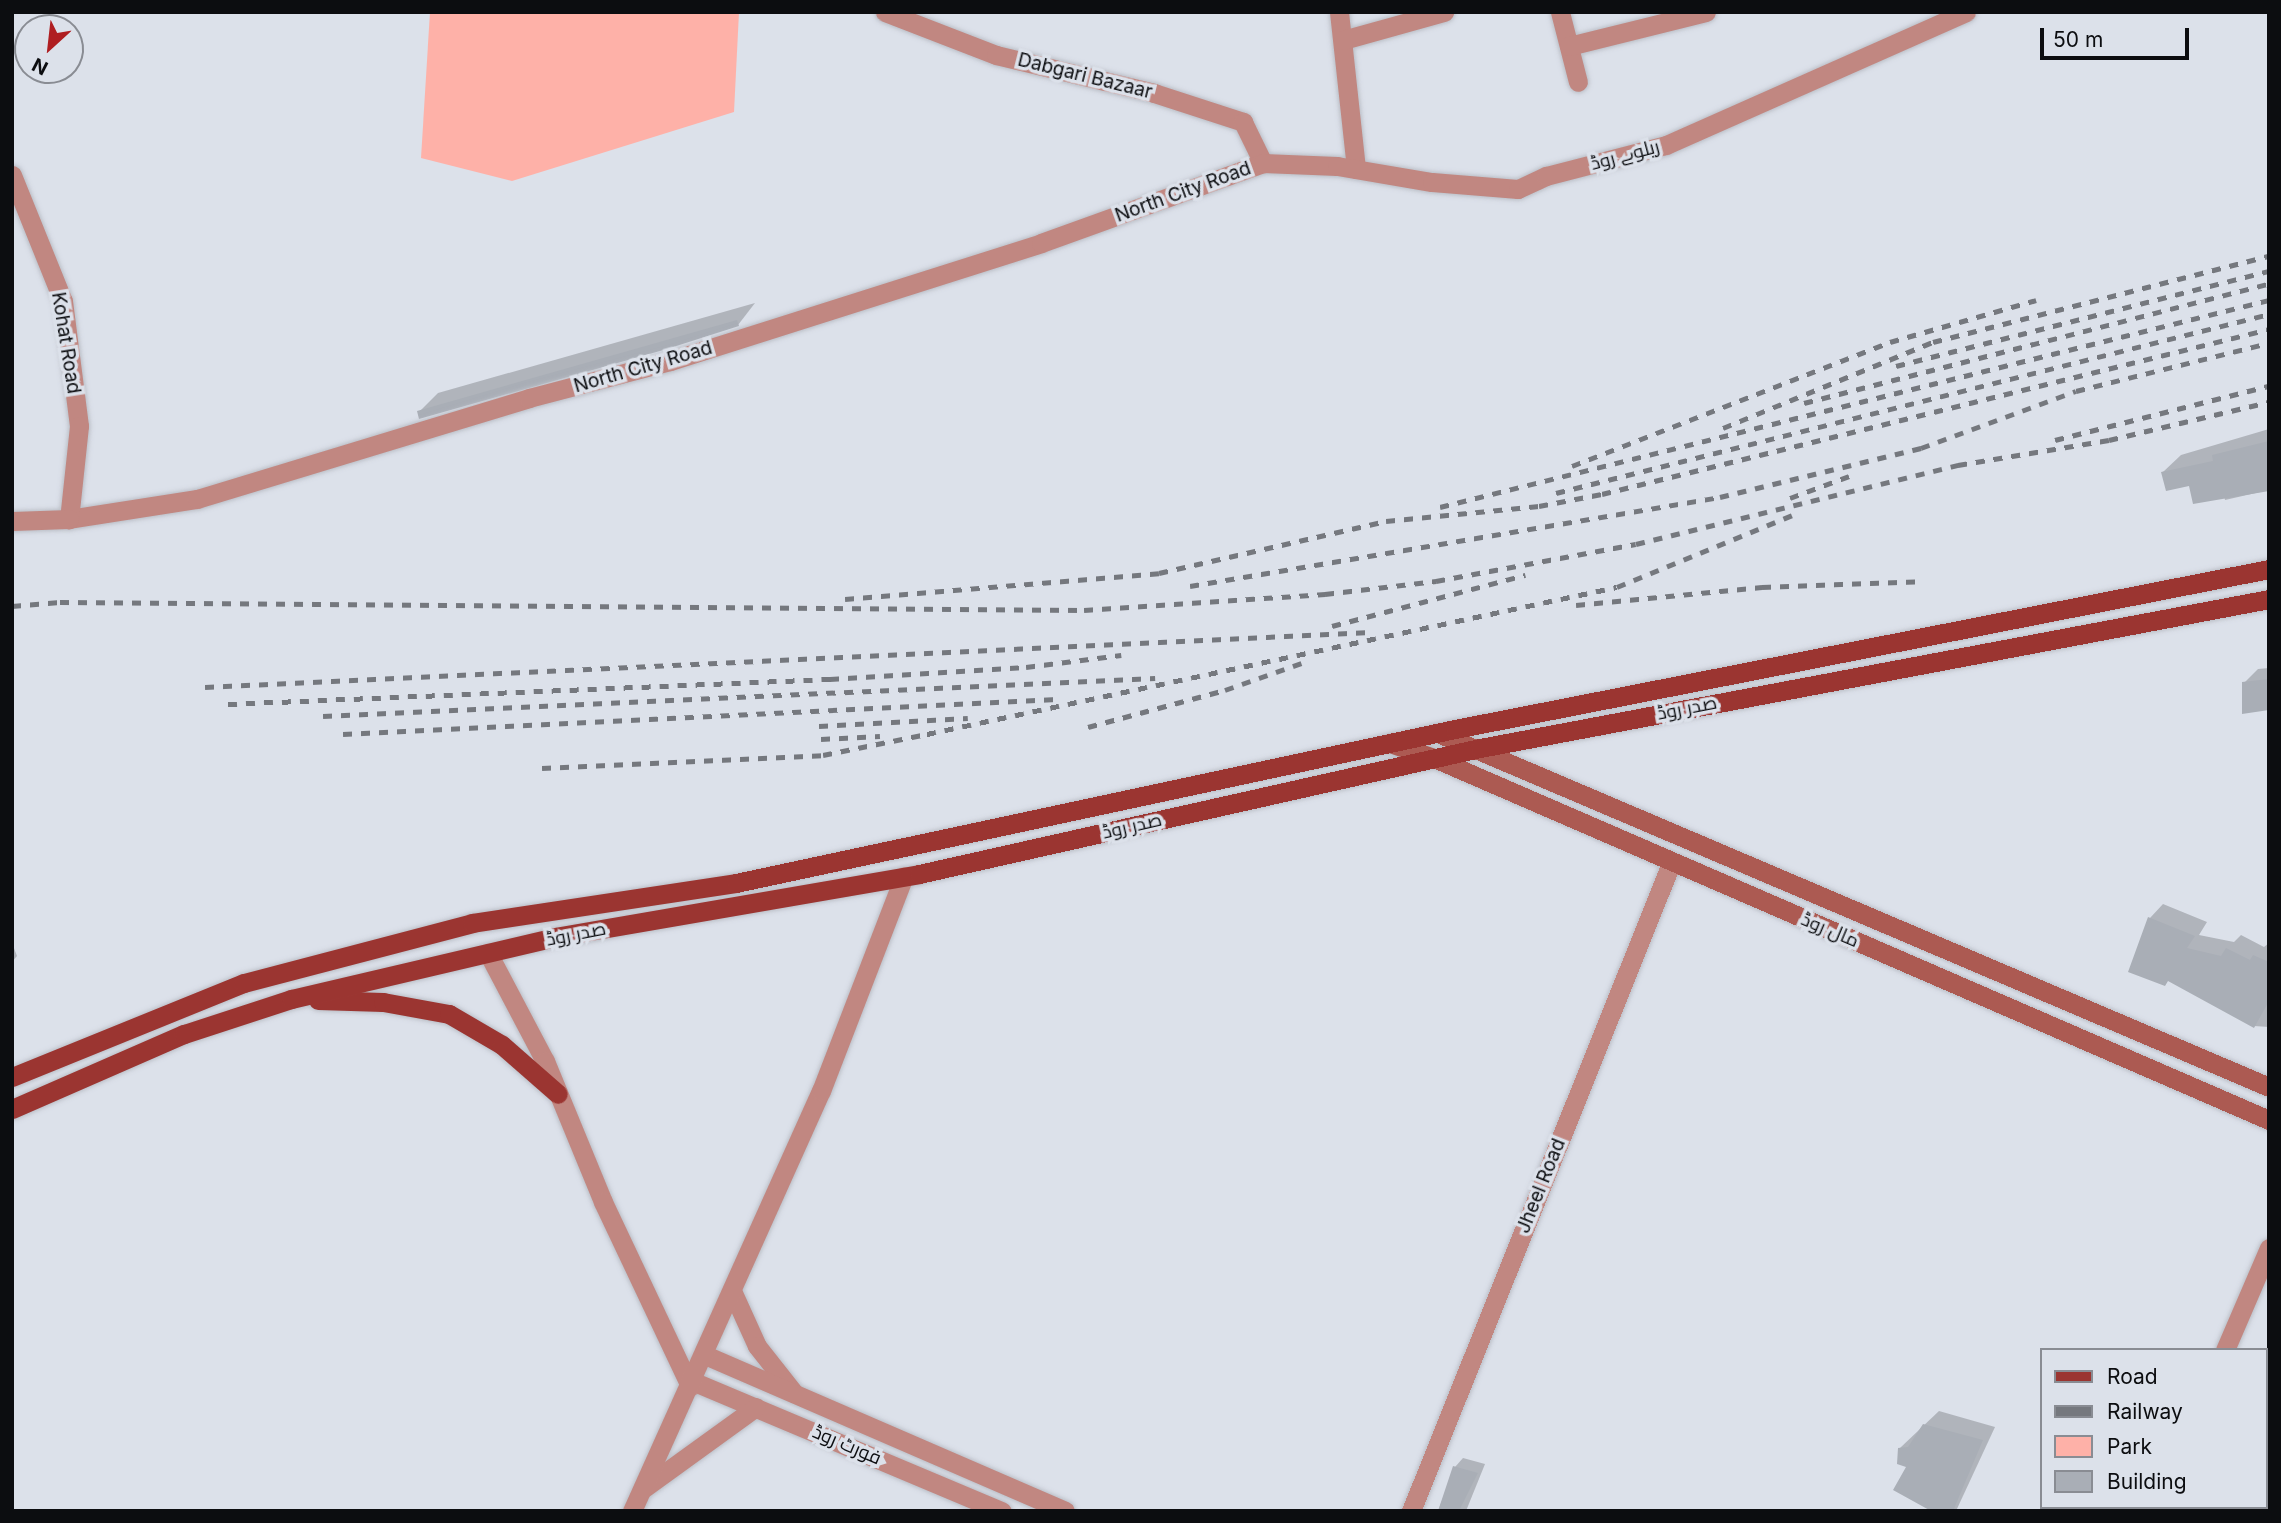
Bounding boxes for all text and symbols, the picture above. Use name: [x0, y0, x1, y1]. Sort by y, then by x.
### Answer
north arrow: [14, 14, 84, 84]
scale bar: [2043, 14, 2192, 58]
text: 50 m: [2053, 27, 2103, 52]
street label: Dabgari Bazaar: [1015, 48, 1155, 104]
text: N: [28, 53, 52, 80]
street label: ریلوے روڈ: [1588, 135, 1662, 175]
street label: North City Road: [1112, 157, 1254, 227]
street label: Kohat Road: [47, 290, 85, 396]
street label: North City Road: [571, 336, 715, 398]
street label: صدر روڈ: [1655, 691, 1719, 725]
street label: صدر روڈ: [1100, 808, 1164, 844]
street label: مال روڈ: [1798, 908, 1862, 952]
street label: صدر روڈ: [544, 917, 608, 951]
street label: Jheel Road: [1512, 1135, 1570, 1237]
legend: [2039, 1348, 2267, 1509]
text: Road: [2107, 1364, 2158, 1389]
text: Railway: [2107, 1399, 2183, 1424]
street label: فورٹ روڈ: [809, 1420, 885, 1470]
text: Park: [2107, 1434, 2152, 1459]
text: Building: [2107, 1469, 2187, 1494]

